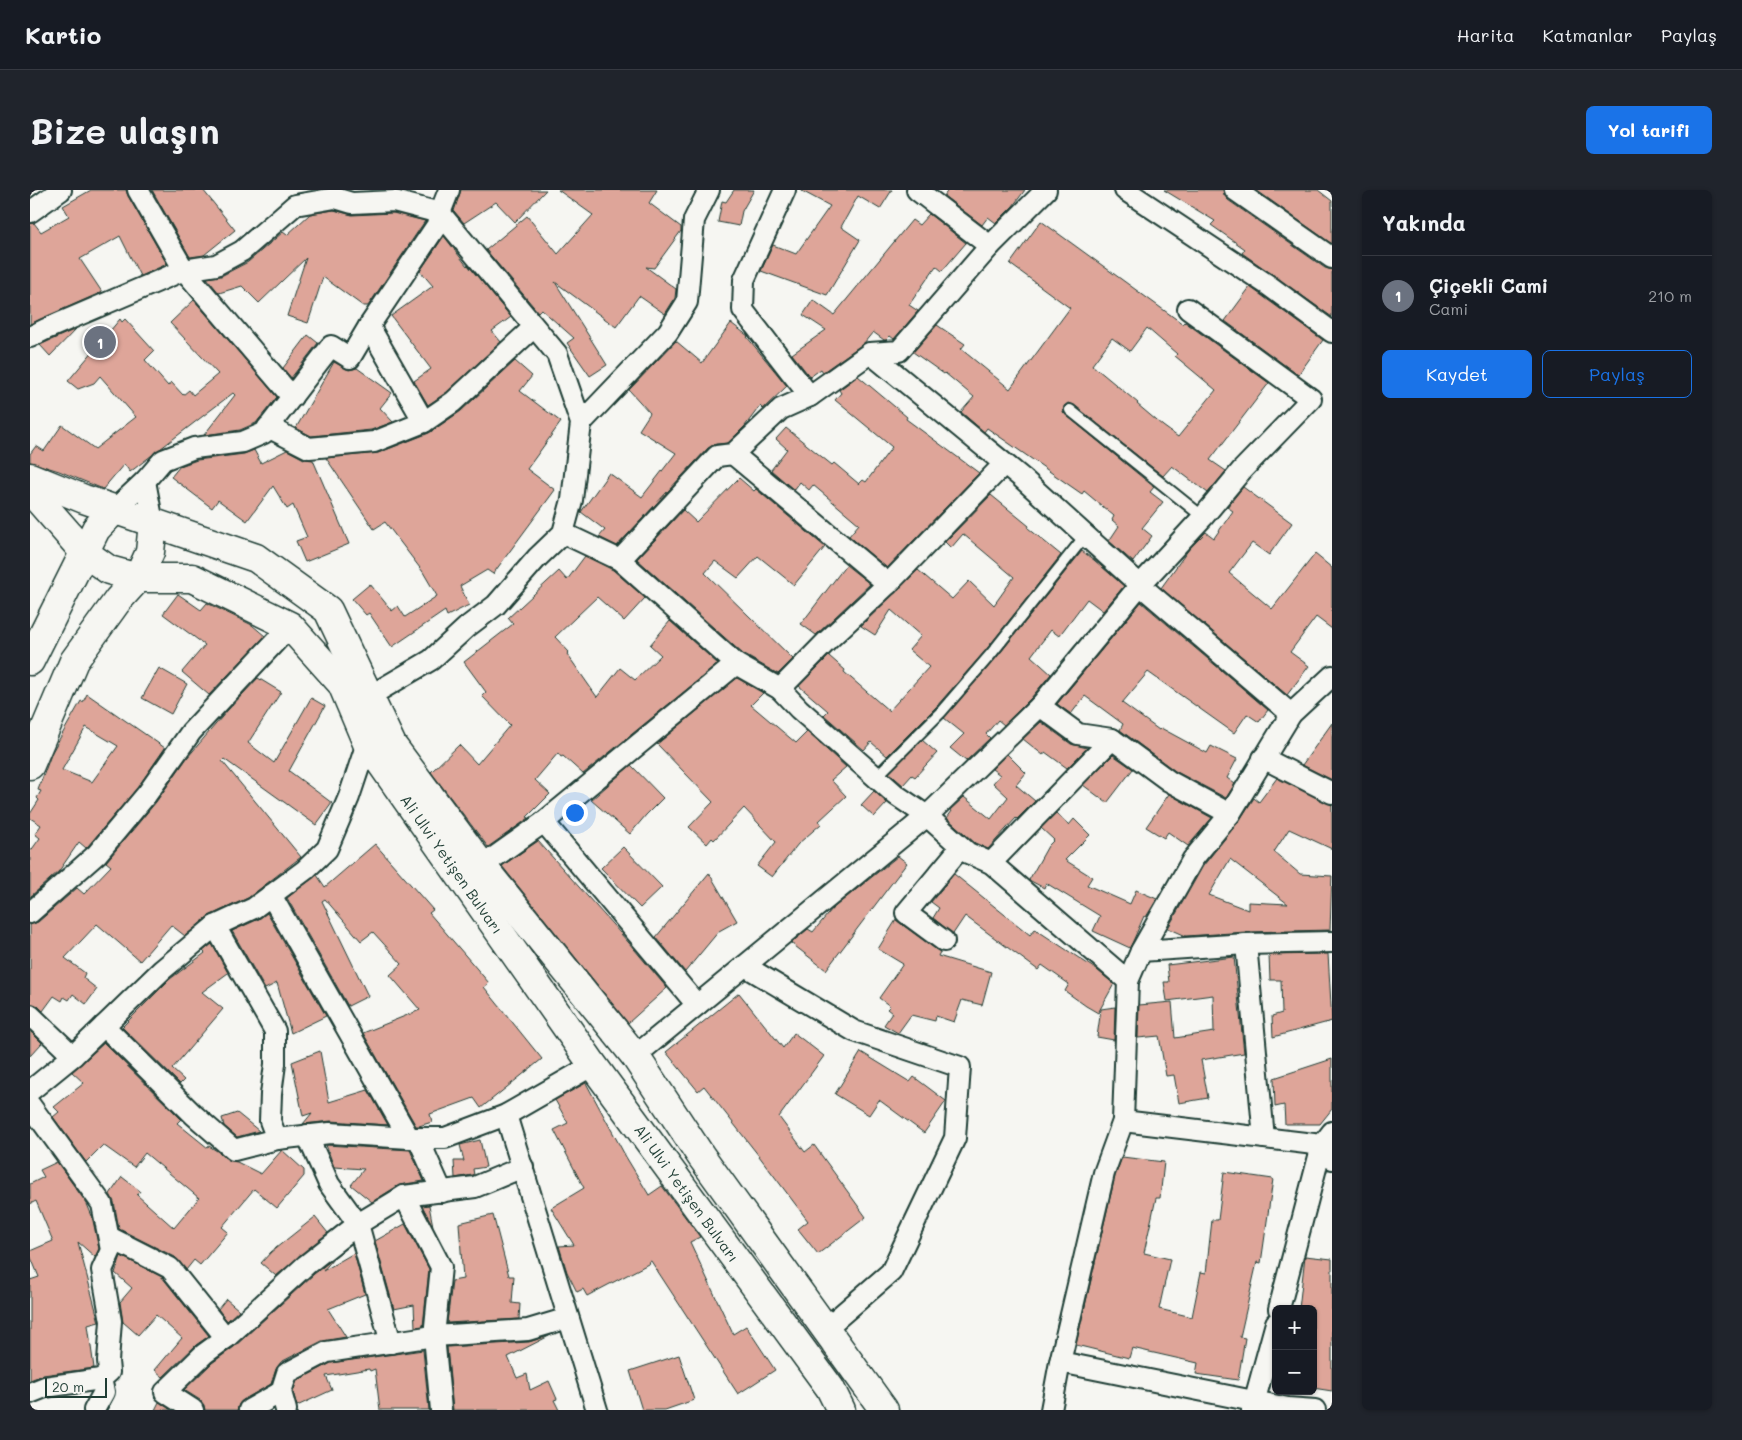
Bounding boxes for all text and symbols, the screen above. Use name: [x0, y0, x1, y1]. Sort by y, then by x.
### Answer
text: Kartio: [25, 19, 101, 50]
text: Harita: [1457, 23, 1515, 47]
text: Katmanlar: [1543, 23, 1633, 47]
text: Paylaş: [1661, 23, 1717, 47]
button: Yol tarifi: [1586, 106, 1712, 154]
text: Bize ulaşın: [30, 107, 220, 153]
text: Yakında: [1382, 209, 1466, 236]
text: Çiçekli Cami: [1429, 273, 1548, 298]
text: 1: [1394, 285, 1402, 306]
text: 210 m: [1648, 285, 1692, 306]
text: Cami: [1429, 298, 1468, 319]
pin: 1: [84, 323, 116, 361]
button: Kaydet: [1382, 350, 1532, 398]
button: Paylaş: [1542, 350, 1692, 398]
street label: Ali Ulvi Yetişen Bulvarı: [396, 790, 508, 938]
your location: [562, 800, 588, 826]
street label: Ali Ulvi Yetişen Bulvarı: [630, 1120, 744, 1266]
map controls: [1272, 1305, 1317, 1395]
button: +: [1272, 1305, 1317, 1350]
button: −: [1272, 1350, 1317, 1395]
scale bar: [45, 1375, 108, 1398]
text: 20 m: [52, 1377, 84, 1396]

